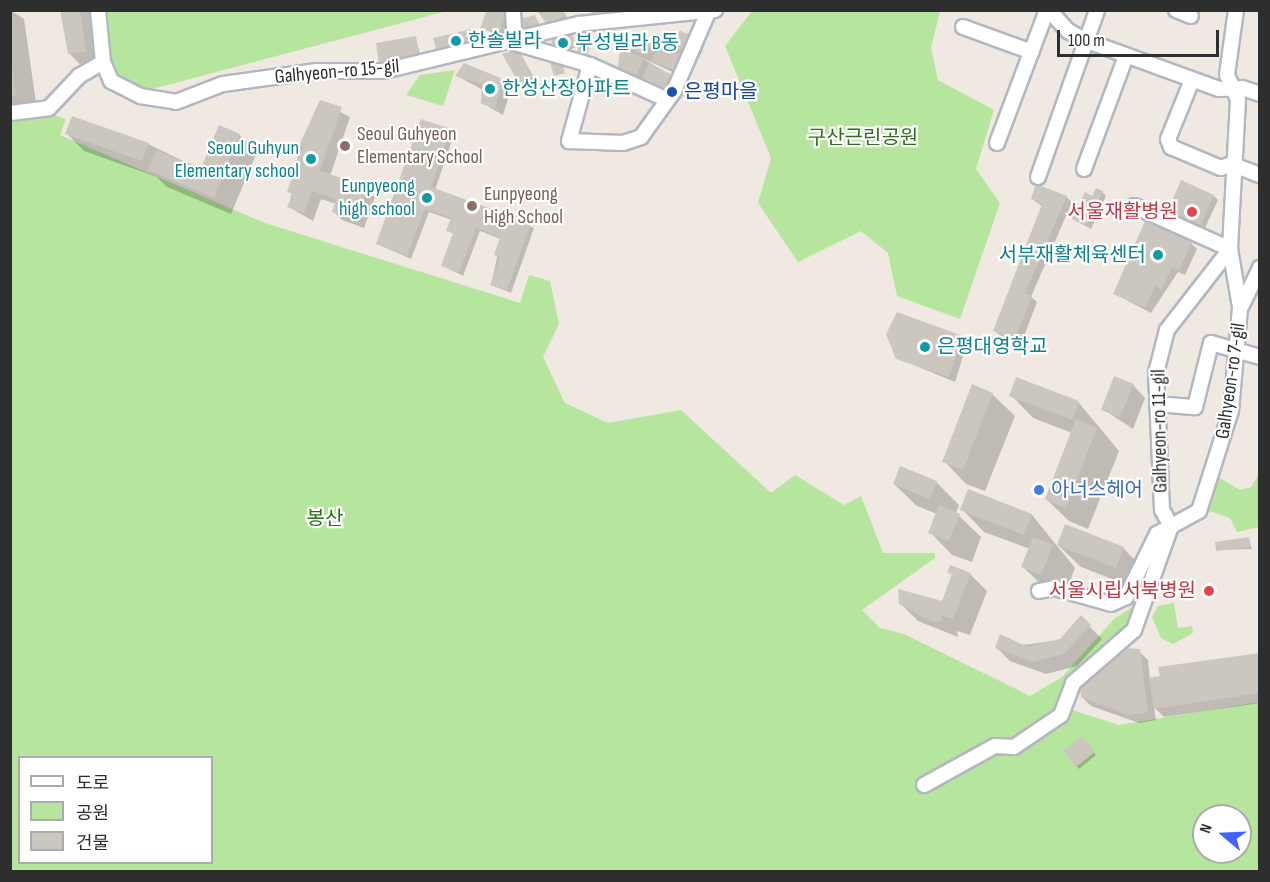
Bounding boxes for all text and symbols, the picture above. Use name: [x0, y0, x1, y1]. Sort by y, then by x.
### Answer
scale bar: [1060, 18, 1222, 56]
place label: 한솔빌라: [468, 29, 542, 53]
text: 100 m: [1068, 30, 1105, 51]
place label: 부성빌라 B동: [575, 31, 679, 55]
marker: 한솔빌라: [449, 34, 463, 48]
marker: 부성빌라 B동: [556, 36, 570, 50]
street label: Galhyeon-ro 15-gil: [274, 55, 400, 89]
place label: 한성산장아파트: [502, 77, 631, 101]
place label: 은평마을: [684, 80, 758, 104]
marker: 한성산장아파트: [483, 82, 497, 96]
marker: 은평마을: [665, 85, 679, 99]
place label: Seoul Guhyeon Elementary School: [357, 122, 483, 169]
park label: 구산근린공원: [808, 126, 918, 150]
place label: Seoul Guhyun Elementary school: [175, 136, 299, 183]
marker: Seoul Guhyeon Elementary School: [338, 139, 352, 153]
marker: Seoul Guhyun Elementary school: [304, 152, 318, 166]
place label: Eunpyeong high school: [339, 174, 415, 221]
place label: Eunpyeong High School: [484, 183, 563, 230]
marker: Eunpyeong high school: [420, 191, 434, 205]
marker: Eunpyeong High School: [465, 199, 479, 213]
place label: 서울재활병원: [1068, 200, 1178, 224]
marker: 서울재활병원: [1183, 203, 1201, 221]
place label: 서부재활체육센터: [999, 243, 1146, 267]
marker: 서부재활체육센터: [1151, 248, 1165, 262]
street label: Galhyeon-ro 7-gil: [1211, 322, 1251, 440]
place label: 은평대영학교: [937, 335, 1047, 359]
marker: 은평대영학교: [918, 340, 932, 354]
street label: Galhyeon-ro 11-gil: [1147, 369, 1173, 493]
place label: 아너스헤어: [1051, 478, 1143, 502]
marker: 아너스헤어: [1032, 483, 1046, 497]
park label: 봉산: [307, 507, 343, 531]
place label: 서울시립서북병원: [1049, 579, 1196, 603]
marker: 서울시립서북병원: [1200, 582, 1218, 600]
legend: [18, 756, 213, 864]
text: 도로: [76, 773, 109, 794]
text: 공원: [76, 803, 109, 824]
north arrow: [1192, 804, 1252, 864]
text: N: [1196, 822, 1217, 836]
text: 건물: [76, 833, 109, 854]

